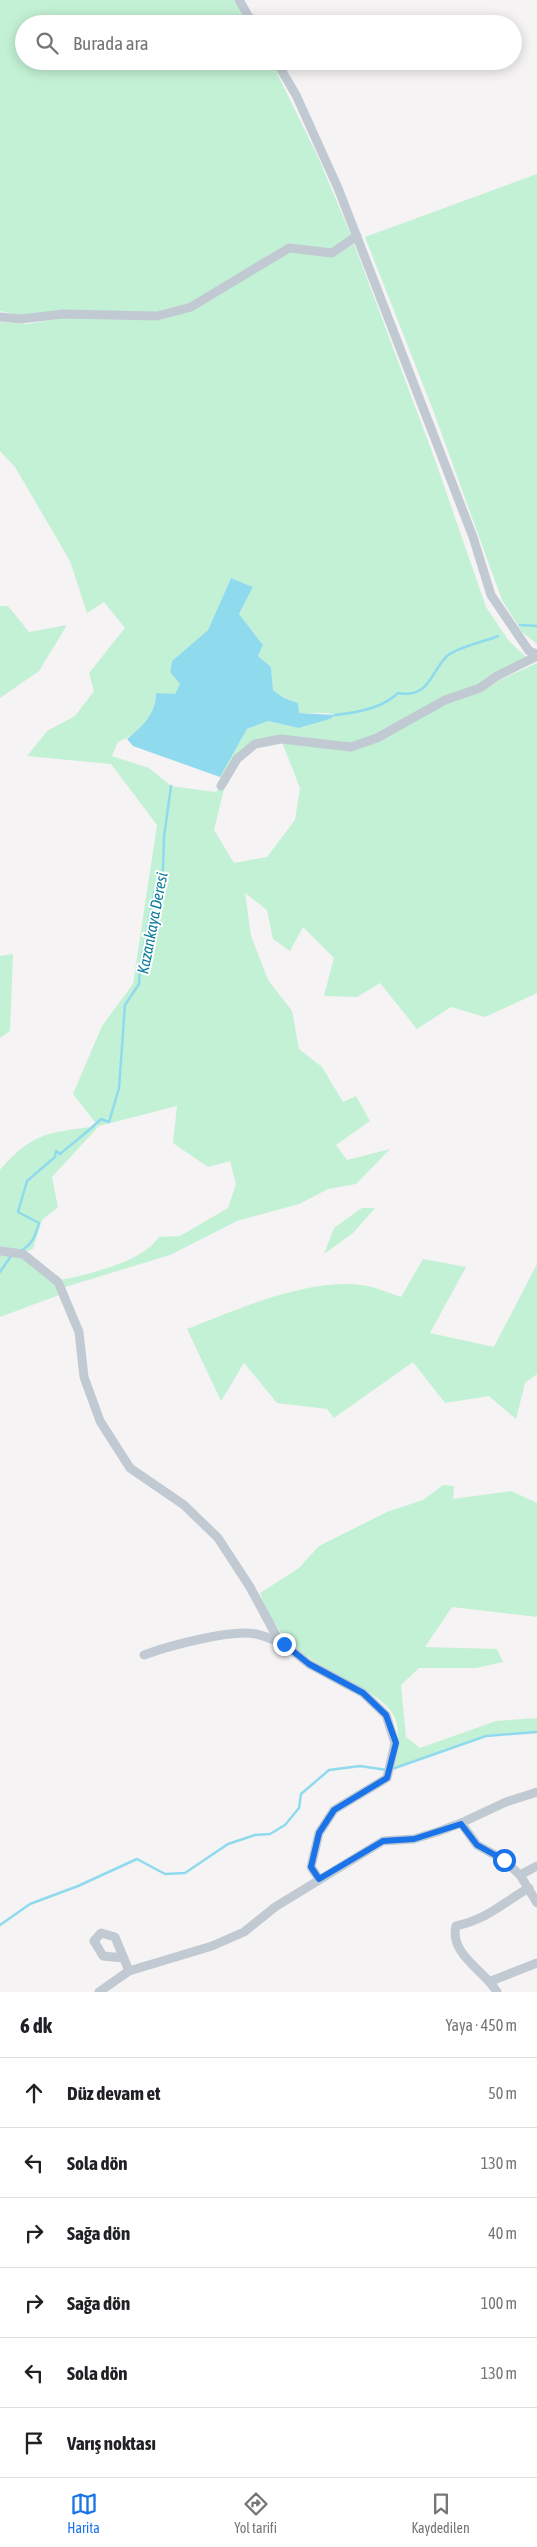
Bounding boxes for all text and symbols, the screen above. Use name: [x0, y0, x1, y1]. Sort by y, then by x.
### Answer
search box: [15, 15, 522, 70]
icon: search: [33, 29, 61, 57]
text: Burada ara: [73, 32, 149, 54]
water label: Kazankaya Deresi: [133, 870, 172, 975]
route end: [273, 1633, 296, 1656]
route start: [493, 1849, 516, 1872]
text: 6 dk: [20, 2013, 52, 2037]
text: Yaya · 450 m: [445, 2016, 517, 2034]
icon: ahead: [20, 2079, 48, 2107]
text: Düz devam et: [67, 2082, 161, 2104]
text: 50 m: [488, 2084, 517, 2102]
icon: left: [20, 2149, 48, 2177]
text: Sola dön: [67, 2152, 128, 2174]
text: 130 m: [481, 2154, 517, 2172]
icon: right: [20, 2219, 48, 2247]
text: Sağa dön: [67, 2222, 130, 2244]
text: 40 m: [488, 2224, 517, 2242]
icon: right: [20, 2289, 48, 2317]
text: Sağa dön: [67, 2292, 130, 2314]
text: 100 m: [481, 2294, 517, 2312]
icon: left: [20, 2359, 48, 2387]
text: Sola dön: [67, 2362, 128, 2384]
text: 130 m: [481, 2364, 517, 2382]
icon: arrive: [20, 2429, 48, 2457]
text: Varış noktası: [67, 2432, 156, 2454]
tab: Harita: [67, 2490, 100, 2536]
tab: Yol tarifi: [234, 2490, 277, 2536]
tab: Kaydedilen: [411, 2490, 470, 2536]

